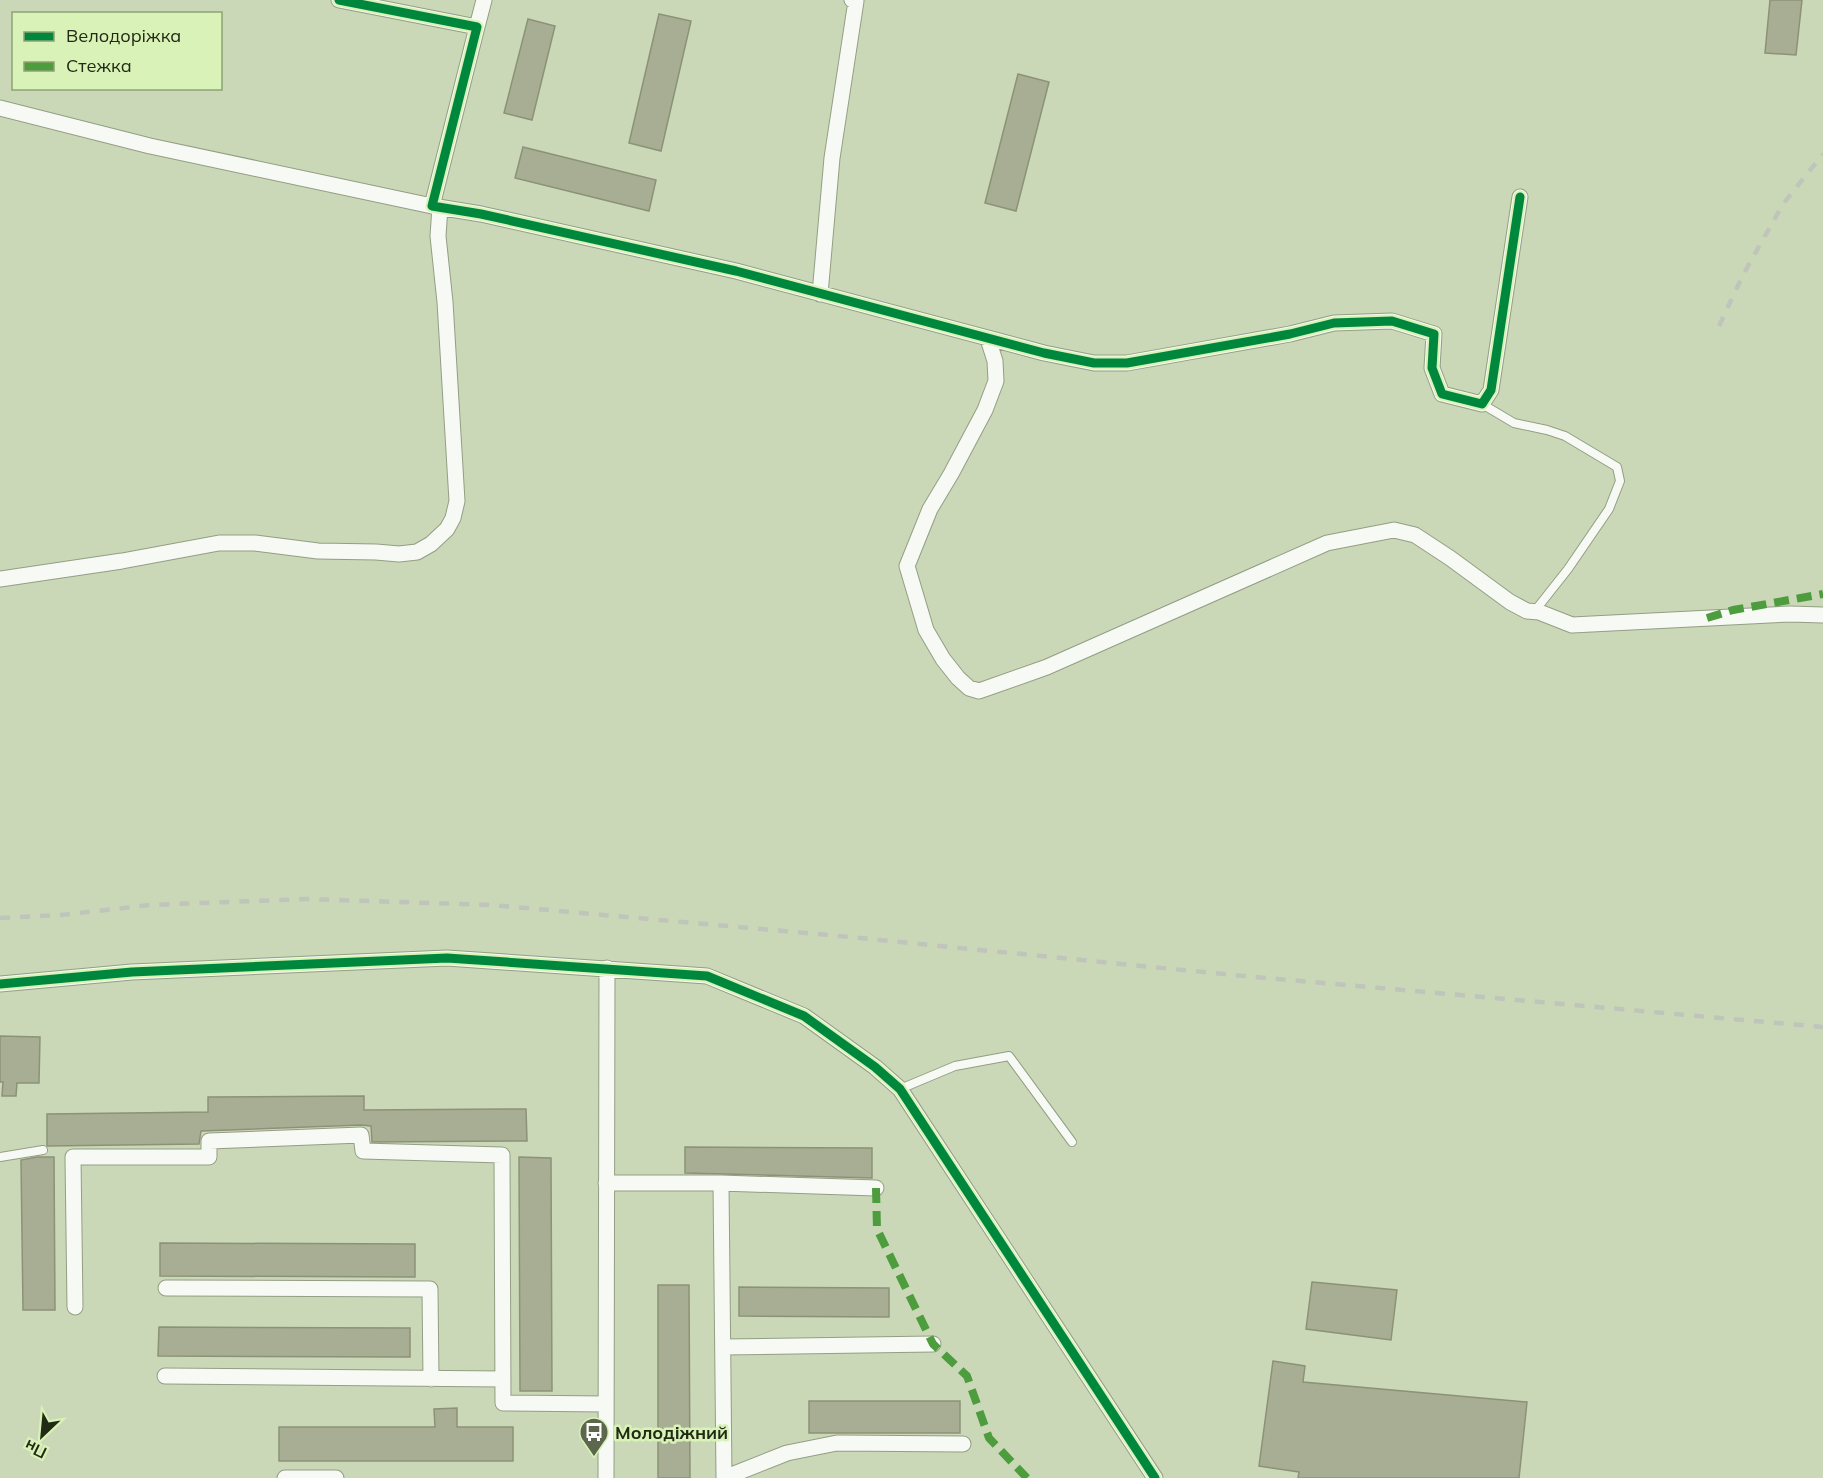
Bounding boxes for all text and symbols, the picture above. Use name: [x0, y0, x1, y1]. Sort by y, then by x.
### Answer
legend: [12, 12, 222, 90]
text: Велодоріжка: [66, 24, 181, 47]
text: Стежка: [66, 54, 132, 77]
north arrow: [12, 1406, 72, 1466]
bus stop icon: Молодіжний: [578, 1416, 610, 1458]
place label: Молодіжний: [615, 1421, 728, 1444]
text: Пн: [21, 1436, 50, 1463]

